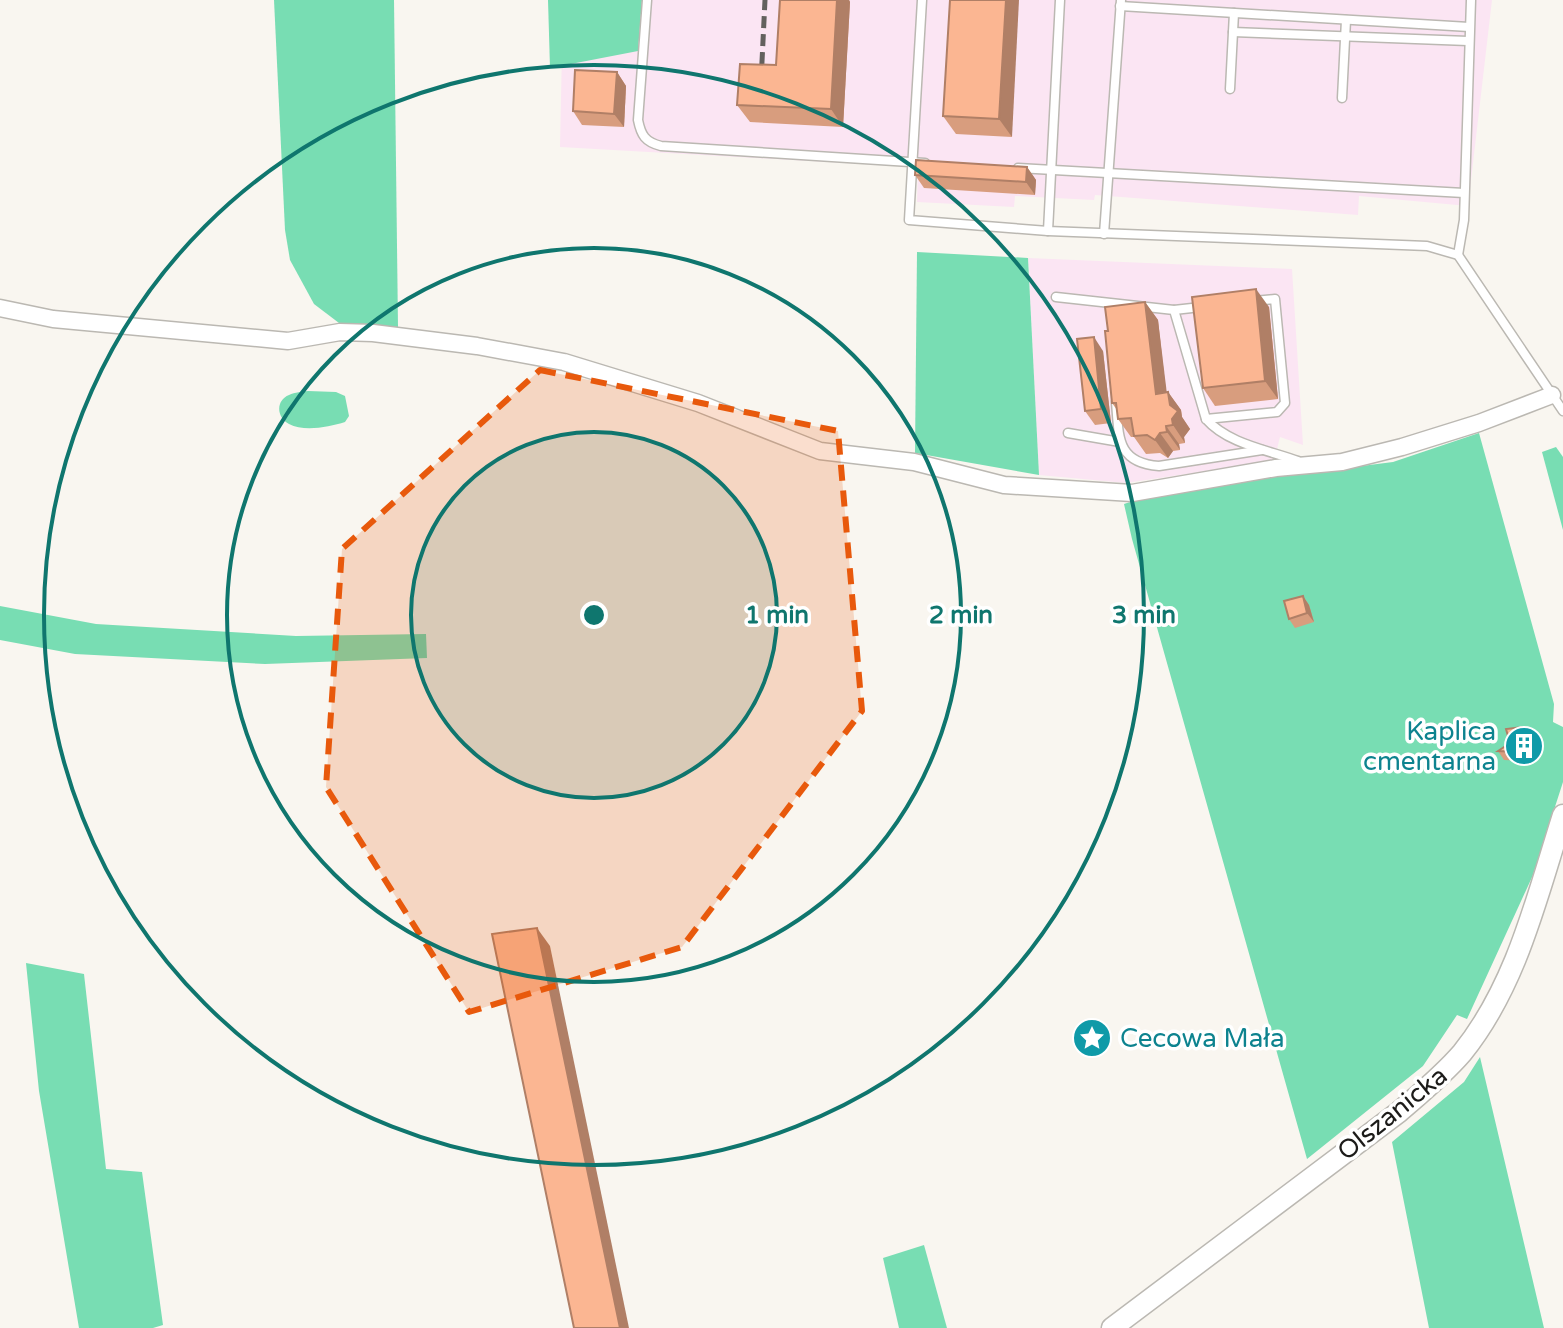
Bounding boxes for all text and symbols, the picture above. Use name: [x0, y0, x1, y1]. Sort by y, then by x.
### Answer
centre of rings: [580, 601, 608, 629]
text: 1 min: [745, 601, 809, 630]
text: 2 min: [929, 601, 993, 630]
text: 3 min: [1112, 601, 1176, 630]
place label: Kaplica cmentarna: [1363, 716, 1496, 777]
building icon: Kaplica cmentarna: [1503, 725, 1545, 767]
place icon: Cecowa Mała: [1071, 1017, 1113, 1059]
place label: Cecowa Mała: [1120, 1023, 1285, 1054]
street label: Olszanicka: [1331, 1060, 1453, 1167]

